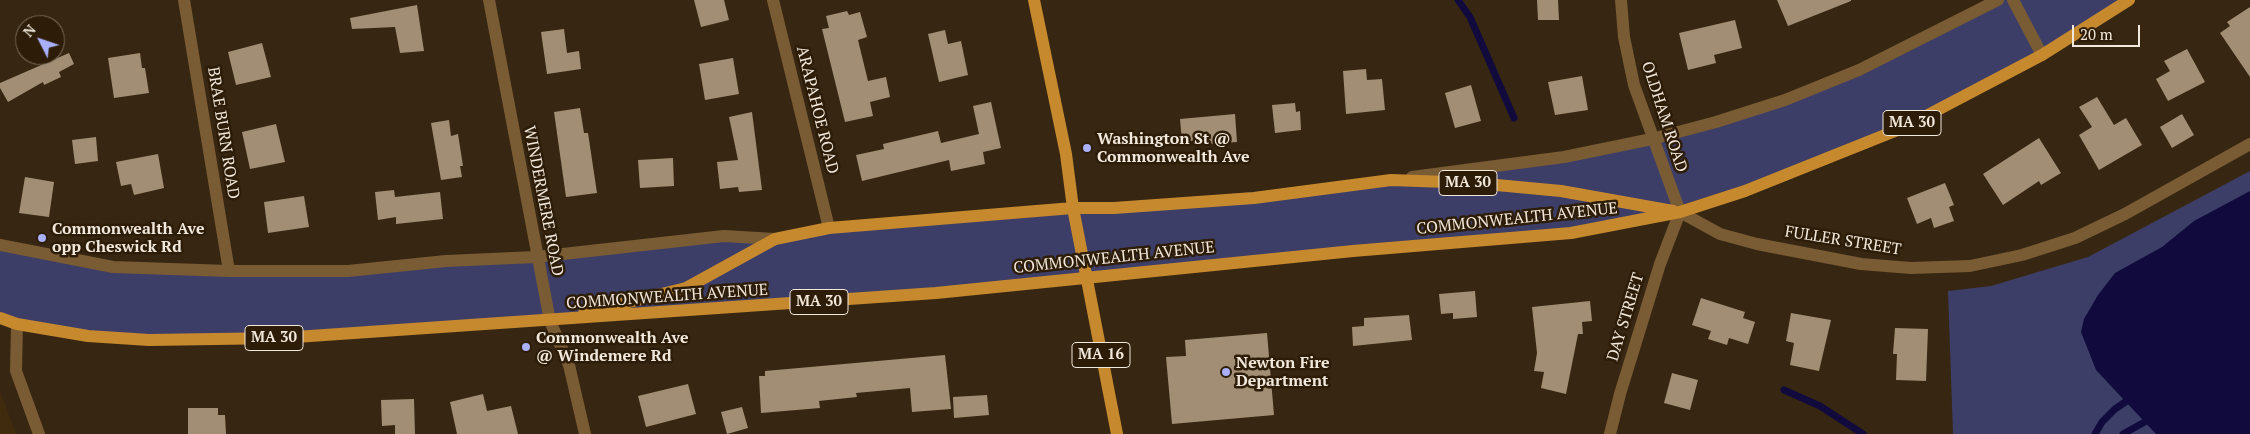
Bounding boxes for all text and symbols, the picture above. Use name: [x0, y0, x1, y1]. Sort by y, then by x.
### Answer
north arrow: [15, 15, 65, 65]
scale bar: [2075, 15, 2142, 47]
text: N: [18, 20, 40, 41]
text: 20 m: [2080, 24, 2113, 44]
street label: ARAPAHOE ROAD: [792, 44, 842, 176]
street label: OLDHAM ROAD: [1637, 59, 1691, 175]
street label: BRAE BURN ROAD: [203, 66, 243, 200]
road number: MA 30: [1883, 110, 1941, 136]
street label: WINDERMERE ROAD: [519, 124, 567, 278]
place label: Washington St @ Commonwealth Ave: [1097, 129, 1250, 167]
marker: Washington St @ Commonwealth Ave: [1081, 142, 1093, 154]
road number: MA 30: [1439, 170, 1497, 196]
street label: COMMONWEALTH AVENUE: [1415, 199, 1619, 239]
place label: Commonwealth Ave opp Cheswick Rd: [52, 219, 205, 257]
street label: FULLER STREET: [1783, 222, 1903, 260]
marker: Commonwealth Ave opp Cheswick Rd: [36, 232, 48, 244]
street label: COMMONWEALTH AVENUE: [1012, 238, 1216, 278]
street label: DAY STREET: [1603, 271, 1649, 363]
street label: COMMONWEALTH AVENUE: [565, 280, 769, 314]
road number: MA 30: [790, 290, 848, 314]
road number: MA 30: [245, 326, 303, 350]
place label: Commonwealth Ave @ Windemere Rd: [536, 328, 689, 366]
marker: Commonwealth Ave @ Windemere Rd: [520, 341, 532, 353]
road number: MA 16: [1072, 342, 1130, 368]
place label: Newton Fire Department: [1236, 353, 1330, 391]
marker: Newton Fire Department: [1220, 366, 1232, 378]

